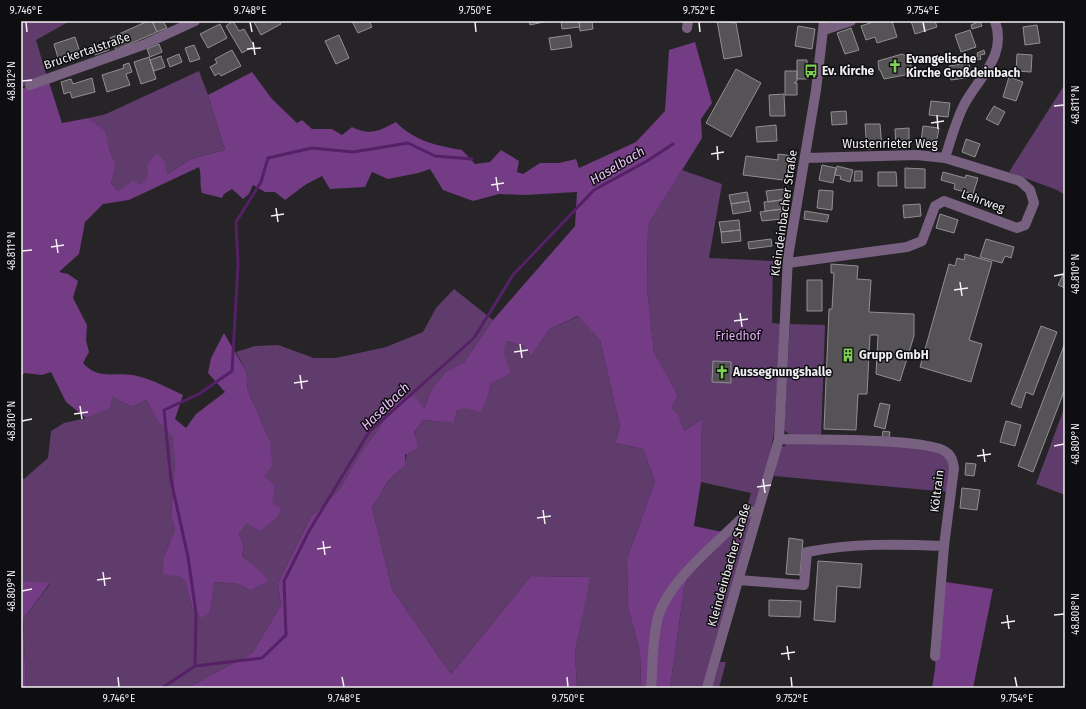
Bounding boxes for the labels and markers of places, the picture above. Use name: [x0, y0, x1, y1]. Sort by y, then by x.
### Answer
place label: Evangelische Kirche Großdeinbach: [906, 52, 1021, 80]
church icon: Evangelische Kirche Großdeinbach: [887, 58, 903, 74]
bus stop icon: Ev. Kirche: [803, 63, 819, 79]
place label: Ev. Kirche: [822, 64, 875, 78]
building icon: Grupp GmbH: [840, 347, 856, 363]
place label: Grupp GmbH: [859, 348, 929, 362]
church icon: Aussegnungshalle: [714, 364, 730, 380]
place label: Aussegnungshalle: [732, 365, 832, 379]

